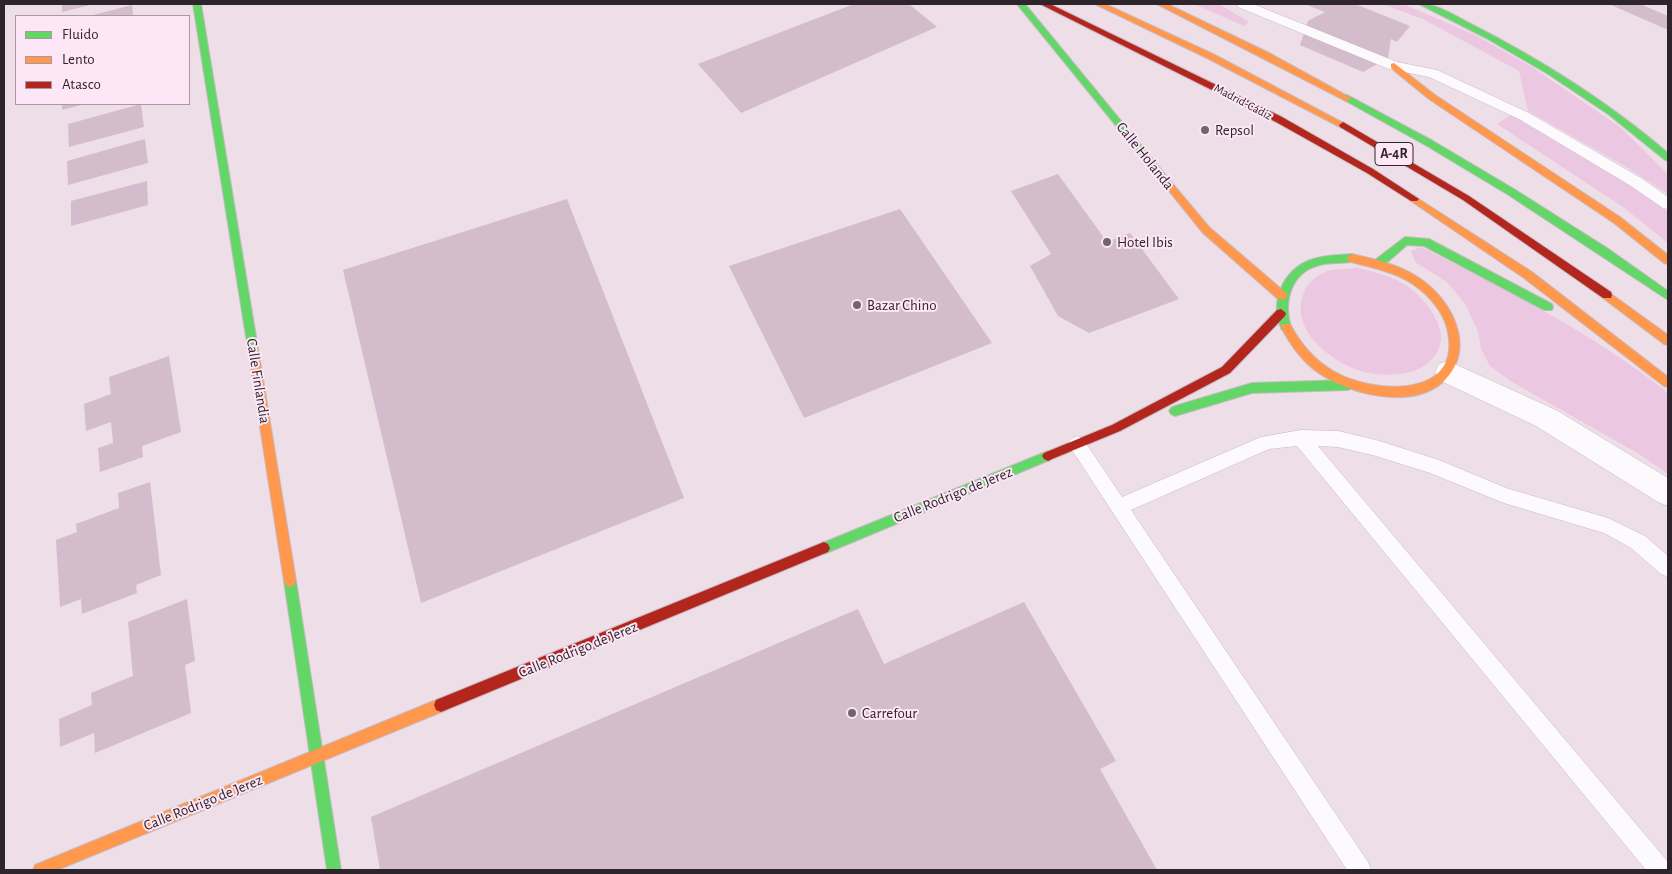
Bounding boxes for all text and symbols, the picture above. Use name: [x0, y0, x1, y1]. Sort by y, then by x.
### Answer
legend: [15, 15, 190, 105]
text: Fluido: [62, 27, 99, 42]
text: Lento: [62, 52, 95, 67]
text: Atasco: [62, 77, 101, 92]
street label: Madrid-Cádiz: [1212, 81, 1274, 123]
street label: Calle Holanda: [1112, 119, 1178, 193]
place label: Repsol: [1215, 121, 1254, 139]
marker: Repsol: [1199, 124, 1211, 136]
road number: A-4R: [1375, 142, 1413, 166]
place label: Hotel Ibis: [1117, 233, 1173, 251]
marker: Hotel Ibis: [1101, 236, 1113, 248]
place label: Bazar Chino: [867, 296, 937, 314]
marker: Bazar Chino: [851, 299, 863, 311]
street label: Calle Finlandia: [242, 337, 274, 425]
street label: Calle Rodrigo de Jerez: [891, 463, 1015, 527]
street label: Calle Rodrigo de Jerez: [516, 618, 640, 682]
place label: Carrefour: [862, 704, 917, 722]
marker: Carrefour: [846, 707, 858, 719]
street label: Calle Rodrigo de Jerez: [141, 771, 265, 835]

